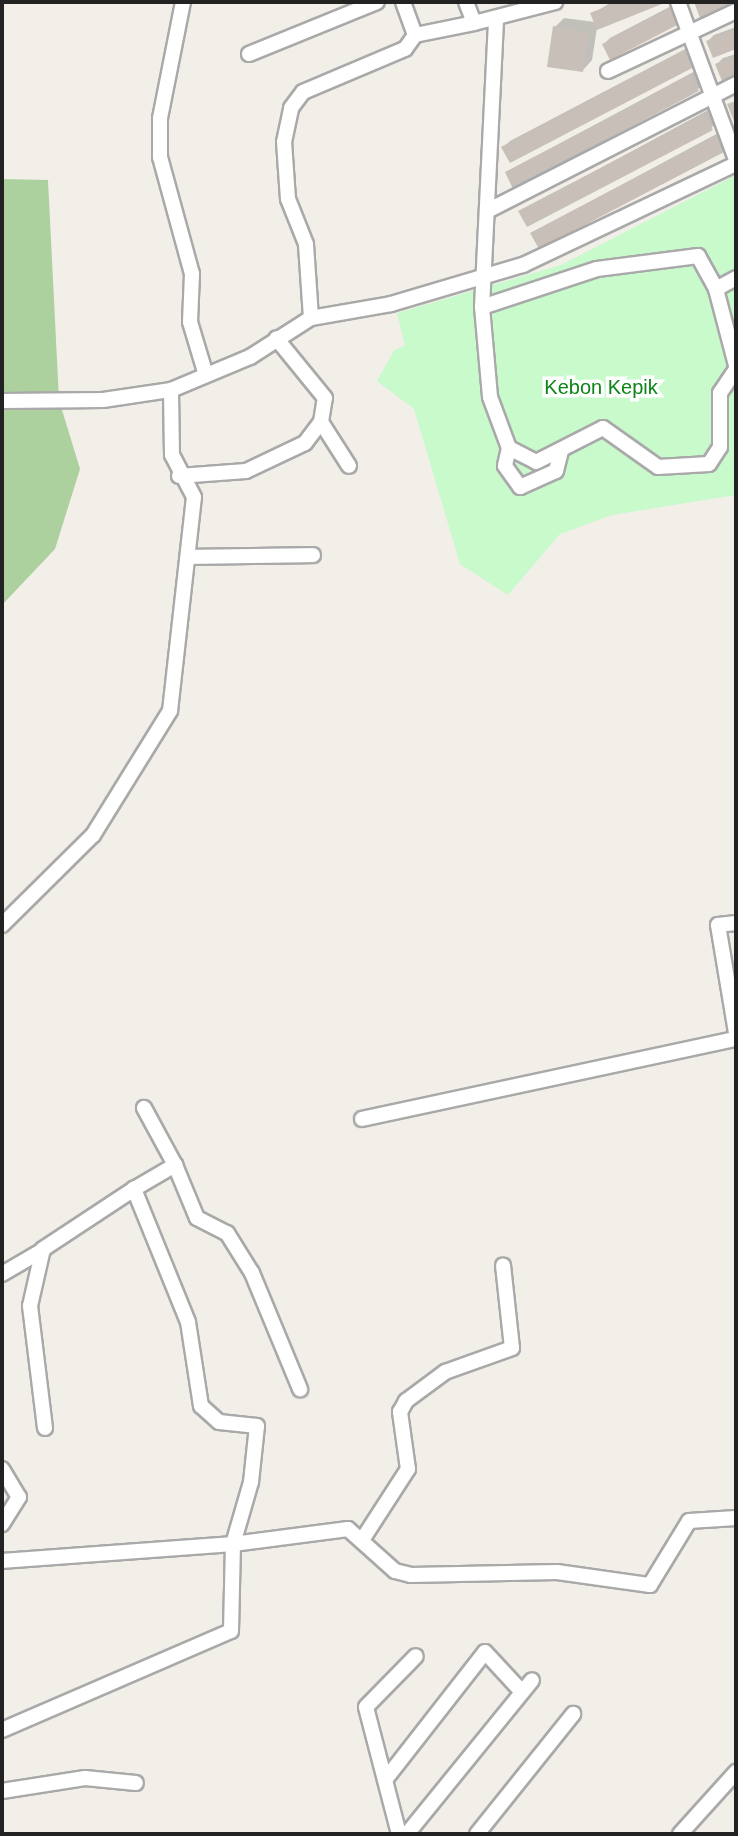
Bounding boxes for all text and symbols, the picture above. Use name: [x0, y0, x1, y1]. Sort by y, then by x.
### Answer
park label: Kebon Kepik: [544, 375, 658, 399]

